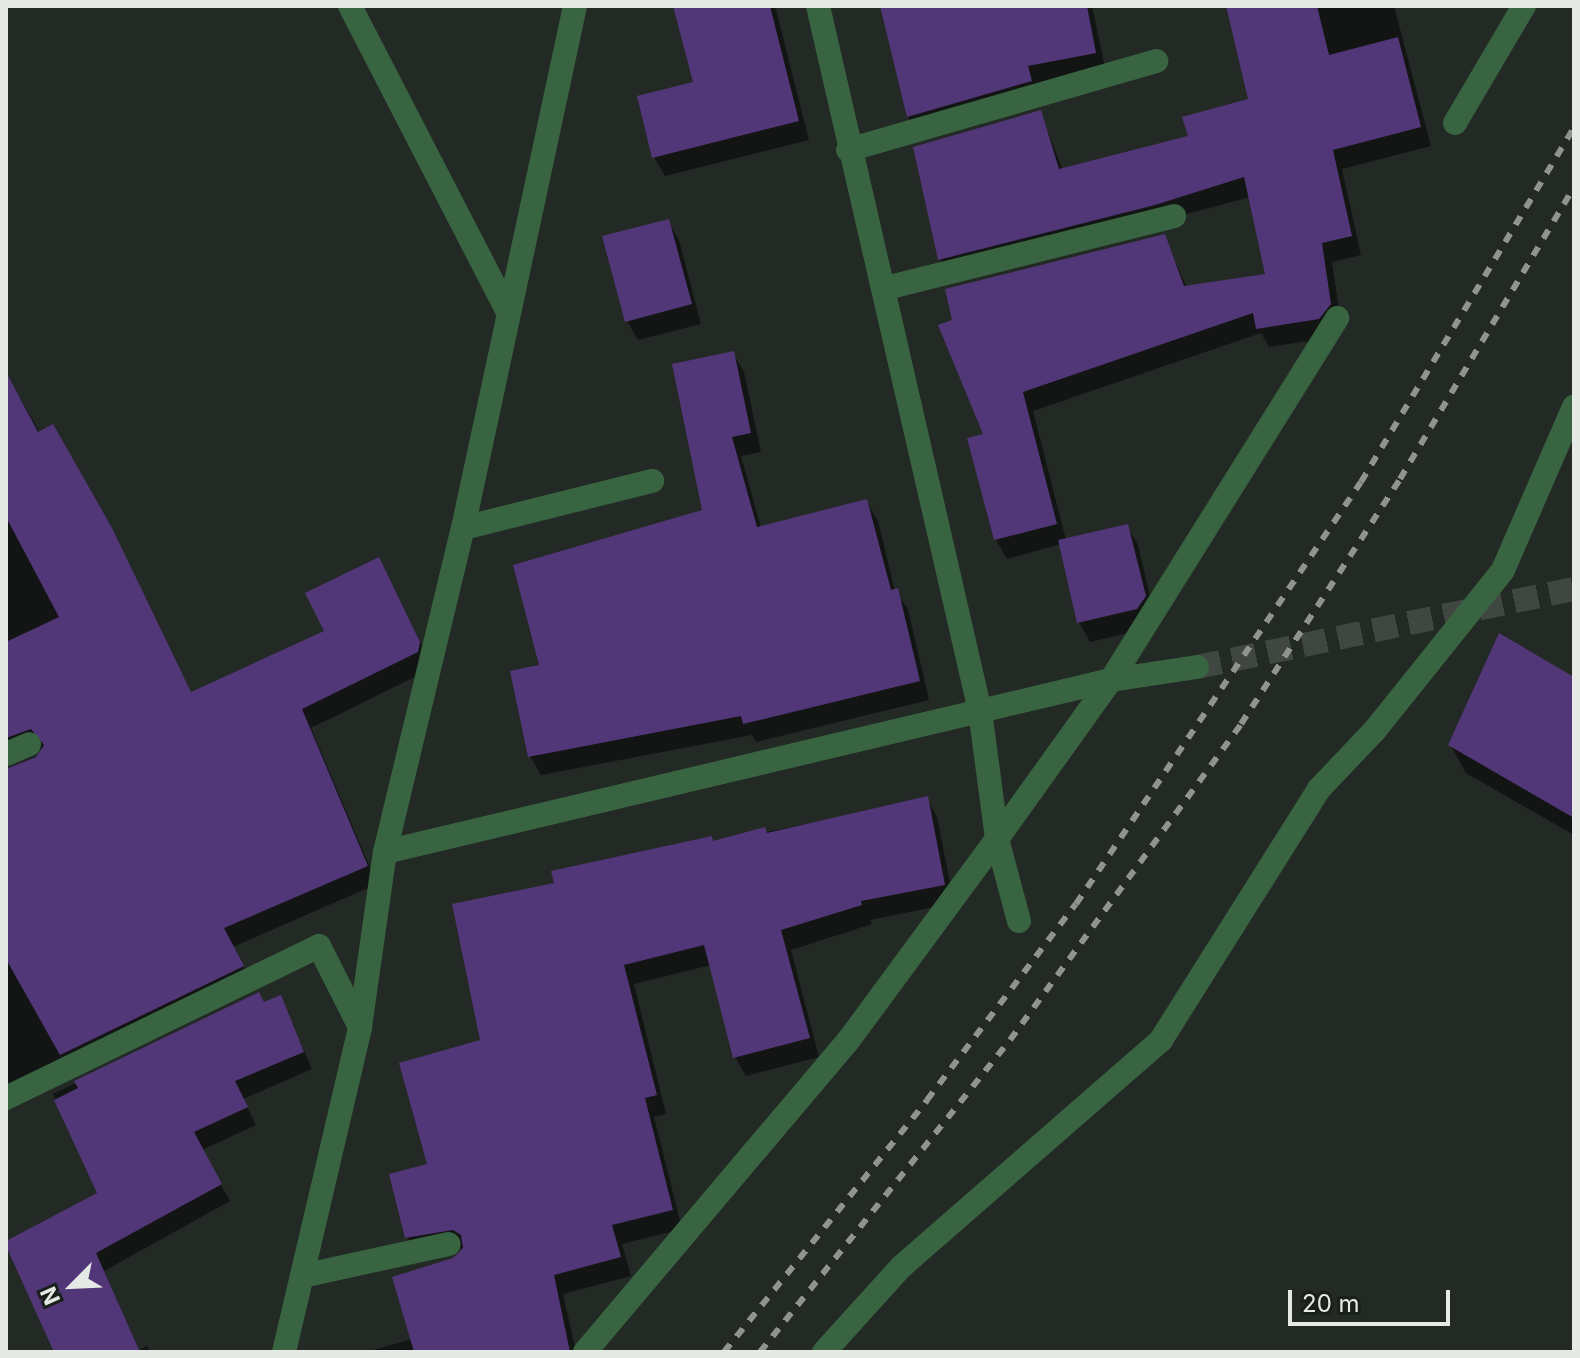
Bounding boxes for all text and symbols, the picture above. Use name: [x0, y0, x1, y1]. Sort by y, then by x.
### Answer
north arrow: [32, 1246, 112, 1326]
scale bar: [1292, 1274, 1454, 1324]
text: N: [35, 1283, 65, 1309]
text: 20 m: [1302, 1289, 1360, 1318]

